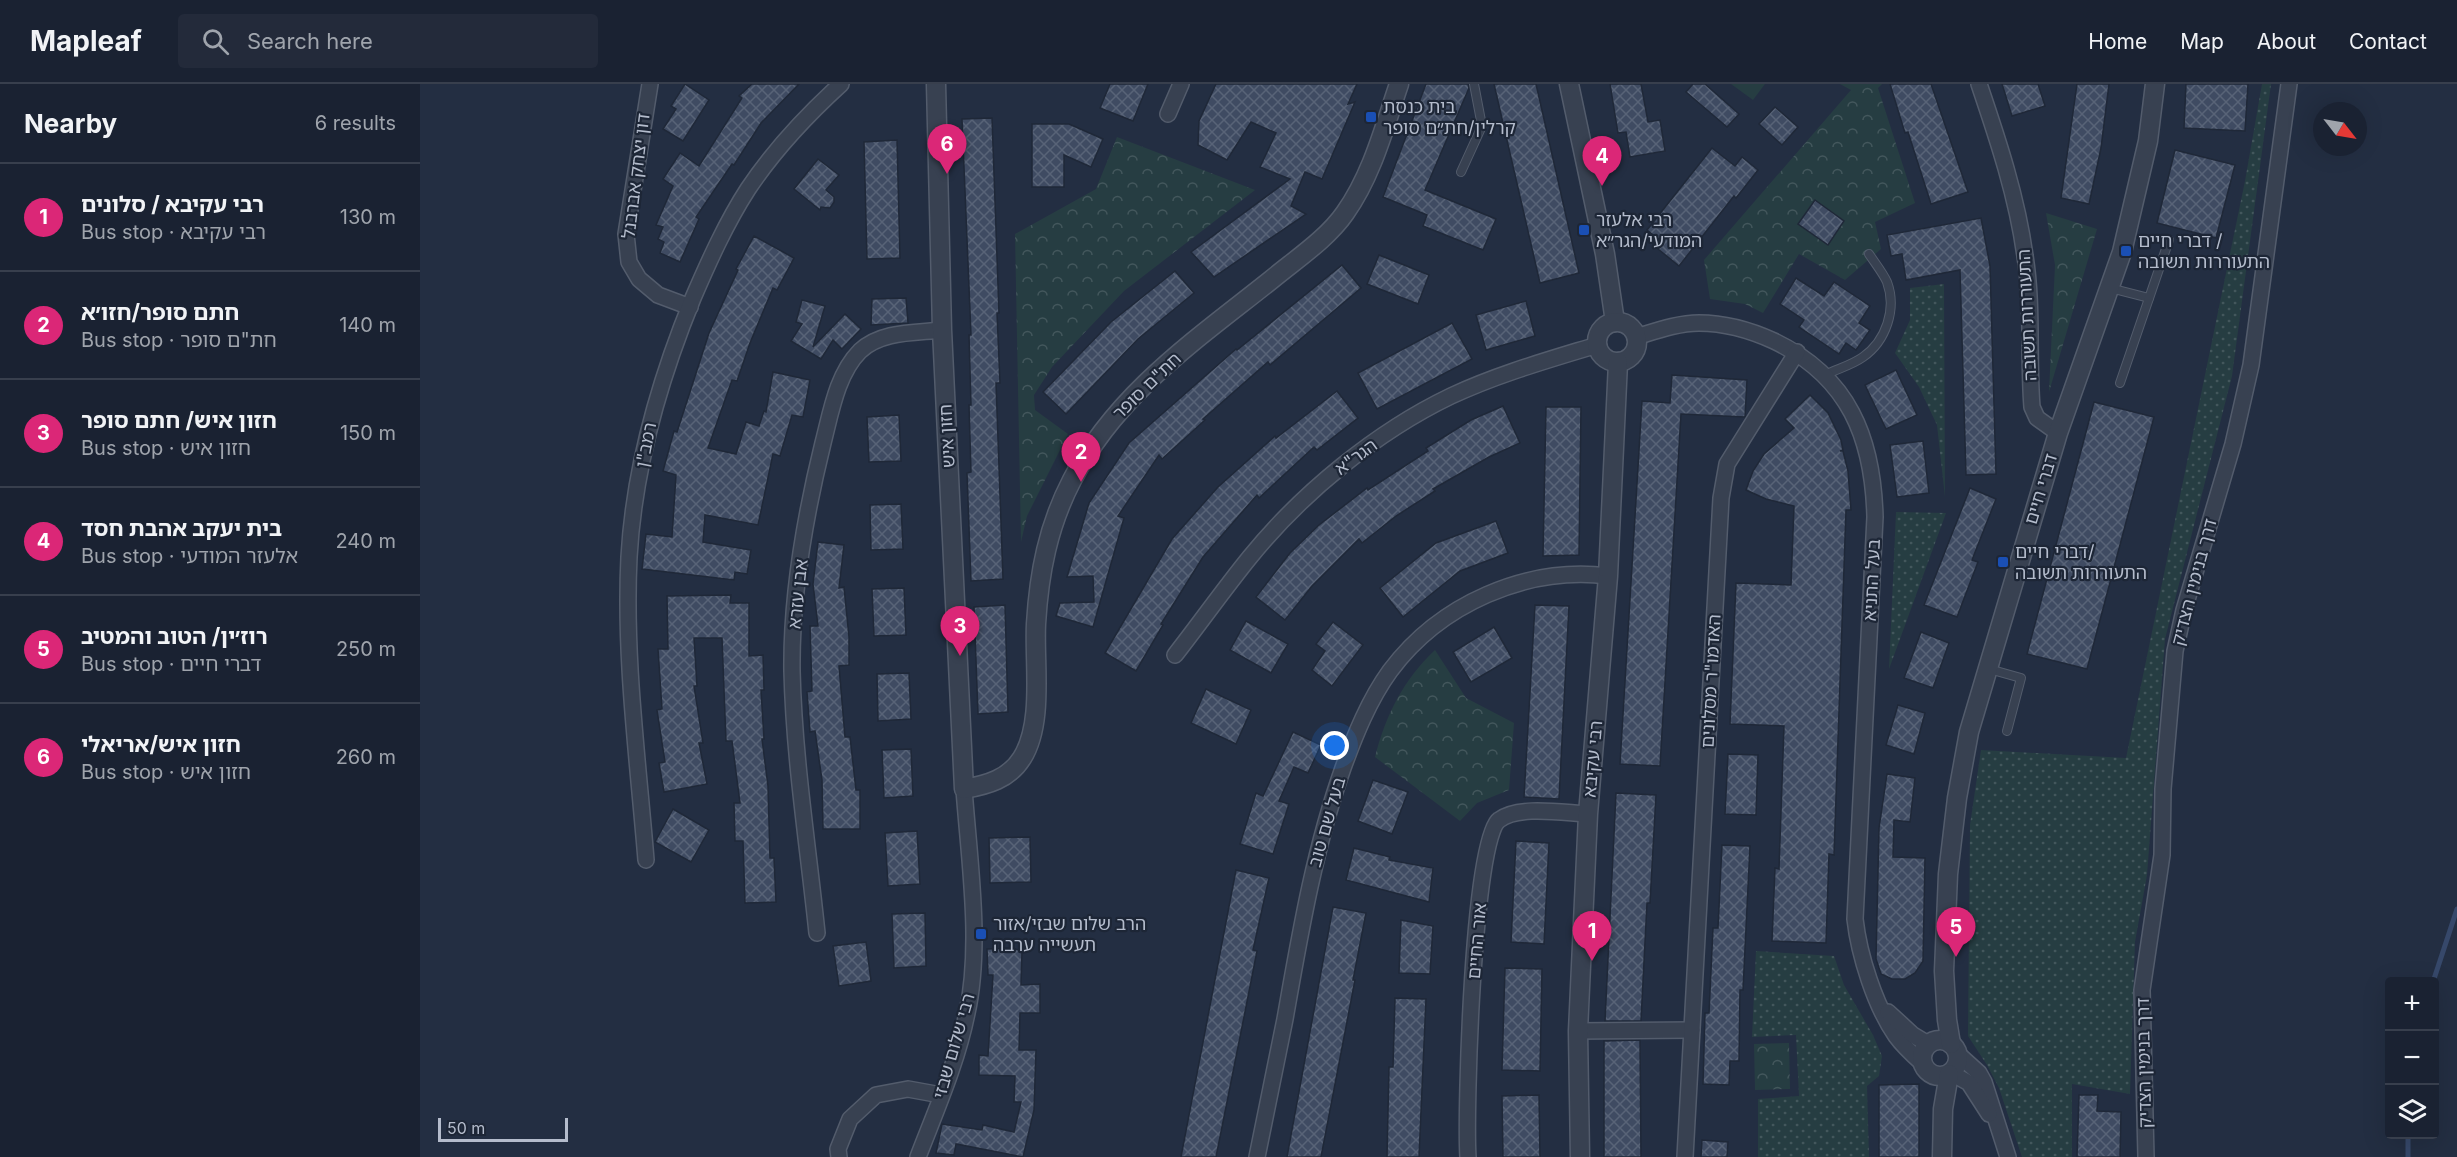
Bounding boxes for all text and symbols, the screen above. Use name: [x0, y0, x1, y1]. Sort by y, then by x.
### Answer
search box: [178, 14, 598, 68]
text: Mapleaf: [30, 24, 142, 58]
icon: search: [199, 25, 232, 58]
text: Search here: [247, 28, 373, 54]
text: Home: [2088, 29, 2147, 54]
text: Map: [2180, 29, 2224, 54]
text: About: [2257, 29, 2316, 54]
text: Contact: [2349, 29, 2427, 54]
place label: בית כנסת קרלין/חת״ם סופר: [1383, 96, 1516, 138]
north arrow: [2313, 102, 2367, 156]
text: Nearby: [24, 108, 117, 139]
marker: בית כנסת קרלין/חת״ם סופר: [1364, 110, 1378, 124]
text: 6 results: [315, 111, 396, 135]
street label: דון יצחק אברבנל: [617, 112, 654, 240]
pin: 6: [928, 124, 966, 174]
pin: 4: [1582, 136, 1622, 186]
text: רבי עקיבא / סלונים: [81, 191, 264, 217]
text: 1: [39, 205, 48, 229]
text: 130 m: [340, 205, 396, 229]
place label: רבי אלעזר המודעי/הגר״א: [1596, 209, 1702, 251]
text: Bus stop · רבי עקיבא: [81, 220, 266, 244]
marker: רבי אלעזר המודעי/הגר״א: [1577, 223, 1591, 237]
place label: דברי חיים / התעוררות תשובה: [2138, 230, 2270, 272]
marker: דברי חיים / התעוררות תשובה: [2119, 244, 2133, 258]
street label: התעוררות תשובה: [2013, 249, 2040, 382]
text: חתם סופר/חזו׳א: [81, 299, 239, 325]
text: 2: [37, 313, 50, 337]
text: 140 m: [339, 313, 396, 337]
text: Bus stop · חת"ם סופר: [81, 328, 277, 352]
street label: חת"ם סופר: [1108, 348, 1185, 423]
street label: חזון איש: [934, 404, 959, 468]
text: חזון איש/ חתם סופר: [81, 407, 277, 433]
street label: רמב"ן: [631, 420, 660, 469]
text: 3: [37, 421, 50, 445]
text: 150 m: [340, 421, 396, 445]
pin: 2: [1062, 432, 1100, 482]
street label: הגר"א: [1330, 434, 1381, 479]
text: Bus stop · חזון איש: [81, 436, 251, 460]
street label: דברי חיים: [2020, 451, 2061, 527]
text: בית יעקב אהבת חסד: [81, 515, 282, 541]
street label: דרך בנימין הצדיק: [2166, 516, 2221, 648]
text: 4: [37, 529, 50, 553]
text: 240 m: [335, 529, 396, 553]
street label: בעל התניא: [1859, 538, 1884, 622]
place label: דברי חיים/ התעוררות תשובה: [2015, 541, 2147, 583]
text: Bus stop · אלעזר המודעי: [81, 544, 298, 568]
marker: דברי חיים/ התעוררות תשובה: [1996, 555, 2010, 569]
street label: אבן עזרא: [783, 558, 812, 630]
pin: 3: [940, 606, 980, 656]
street label: האדמו"ר מסלונים: [1697, 614, 1724, 748]
text: רוז׳ין/ הטוב והמטיב: [81, 623, 268, 649]
text: 5: [37, 637, 50, 661]
text: 250 m: [336, 637, 396, 661]
text: Bus stop · דברי חיים: [81, 652, 261, 676]
street label: רבי עקיבא: [1579, 720, 1606, 798]
text: חזון איש/אריאלי: [81, 731, 241, 757]
your location: [1320, 731, 1349, 760]
text: 6: [37, 745, 50, 769]
text: 260 m: [336, 745, 396, 769]
text: Bus stop · חזון איש: [81, 760, 251, 784]
street label: בעל שם טוב: [1304, 774, 1349, 869]
street label: אור החיים: [1463, 902, 1490, 980]
pin: 5: [1936, 908, 1976, 957]
pin: 1: [1572, 912, 1612, 961]
place label: הרב שלום שבזי/אזור תעשייה ערבה: [993, 913, 1146, 955]
marker: הרב שלום שבזי/אזור תעשייה ערבה: [974, 927, 988, 941]
map controls: [2385, 977, 2439, 1139]
button: +: [2385, 977, 2439, 1031]
street label: רבי שלום שבזי: [928, 991, 979, 1101]
street label: דרך בנימין הצדיק: [2132, 997, 2155, 1129]
button: −: [2385, 1031, 2439, 1085]
button: layers: [2385, 1085, 2439, 1139]
scale bar: [438, 1115, 568, 1142]
text: 50 m: [447, 1118, 485, 1138]

